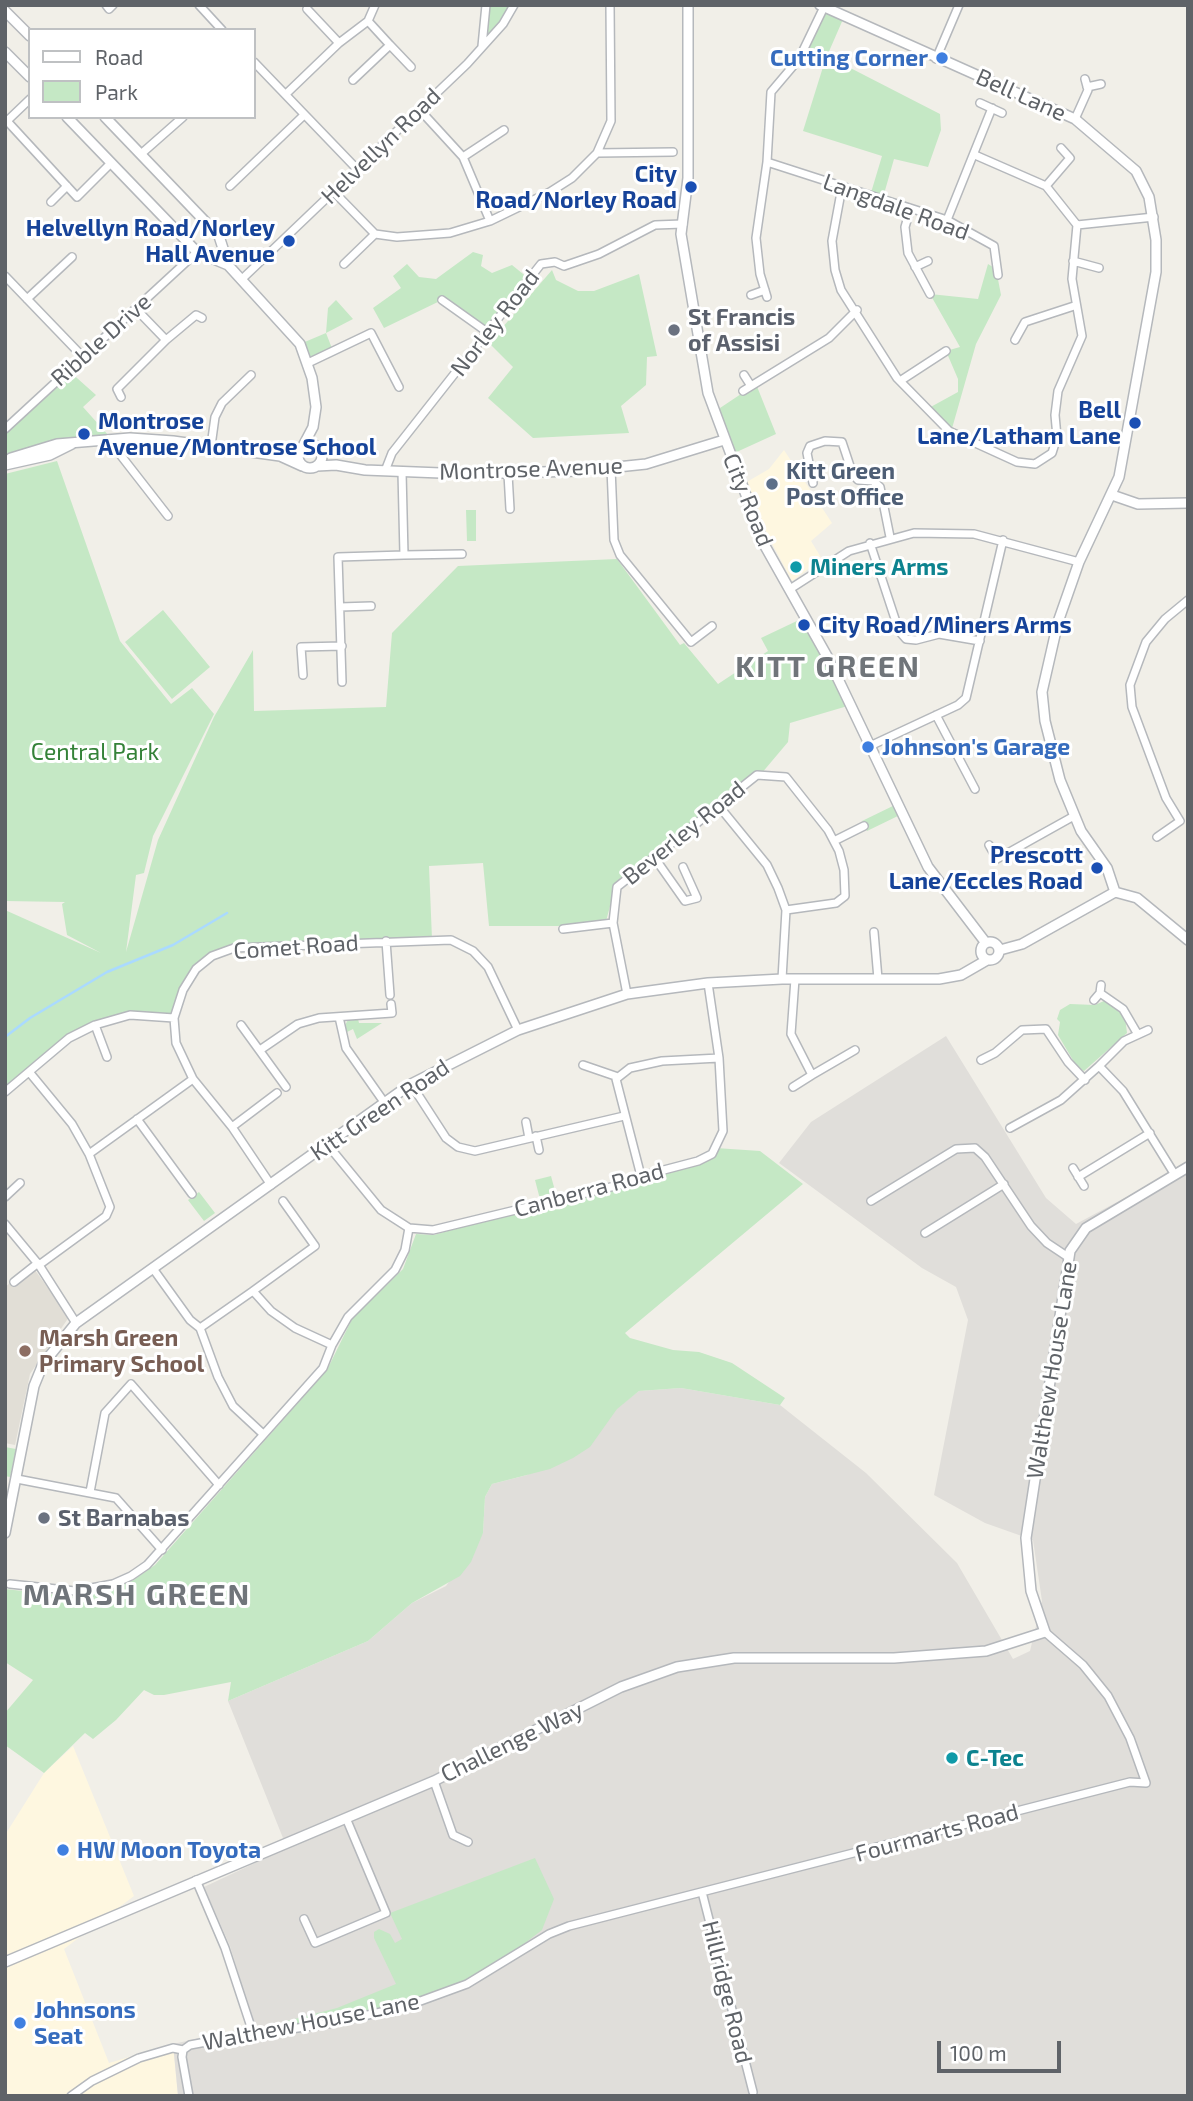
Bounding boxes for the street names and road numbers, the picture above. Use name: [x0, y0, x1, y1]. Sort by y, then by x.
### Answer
street label: Bell Lane: [972, 63, 1070, 127]
street label: Helvellyn Road: [316, 82, 446, 210]
street label: Langdale Road: [819, 168, 973, 246]
street label: Norley Road: [445, 264, 545, 382]
street label: Ribble Drive: [45, 288, 157, 392]
street label: City Road: [717, 449, 779, 551]
street label: Montrose Avenue: [439, 452, 623, 486]
street label: Beverley Road: [617, 775, 751, 891]
street label: Comet Road: [232, 929, 360, 965]
street label: Kitt Green Road: [305, 1053, 455, 1167]
street label: Canberra Road: [511, 1157, 667, 1223]
street label: Walthew House Lane: [1021, 1259, 1083, 1481]
street label: Challenge Way: [436, 1696, 588, 1788]
street label: Fourmarts Road: [852, 1798, 1022, 1868]
street label: Hillridge Road: [696, 1918, 758, 2066]
street label: Walthew House Lane: [200, 1987, 422, 2057]

